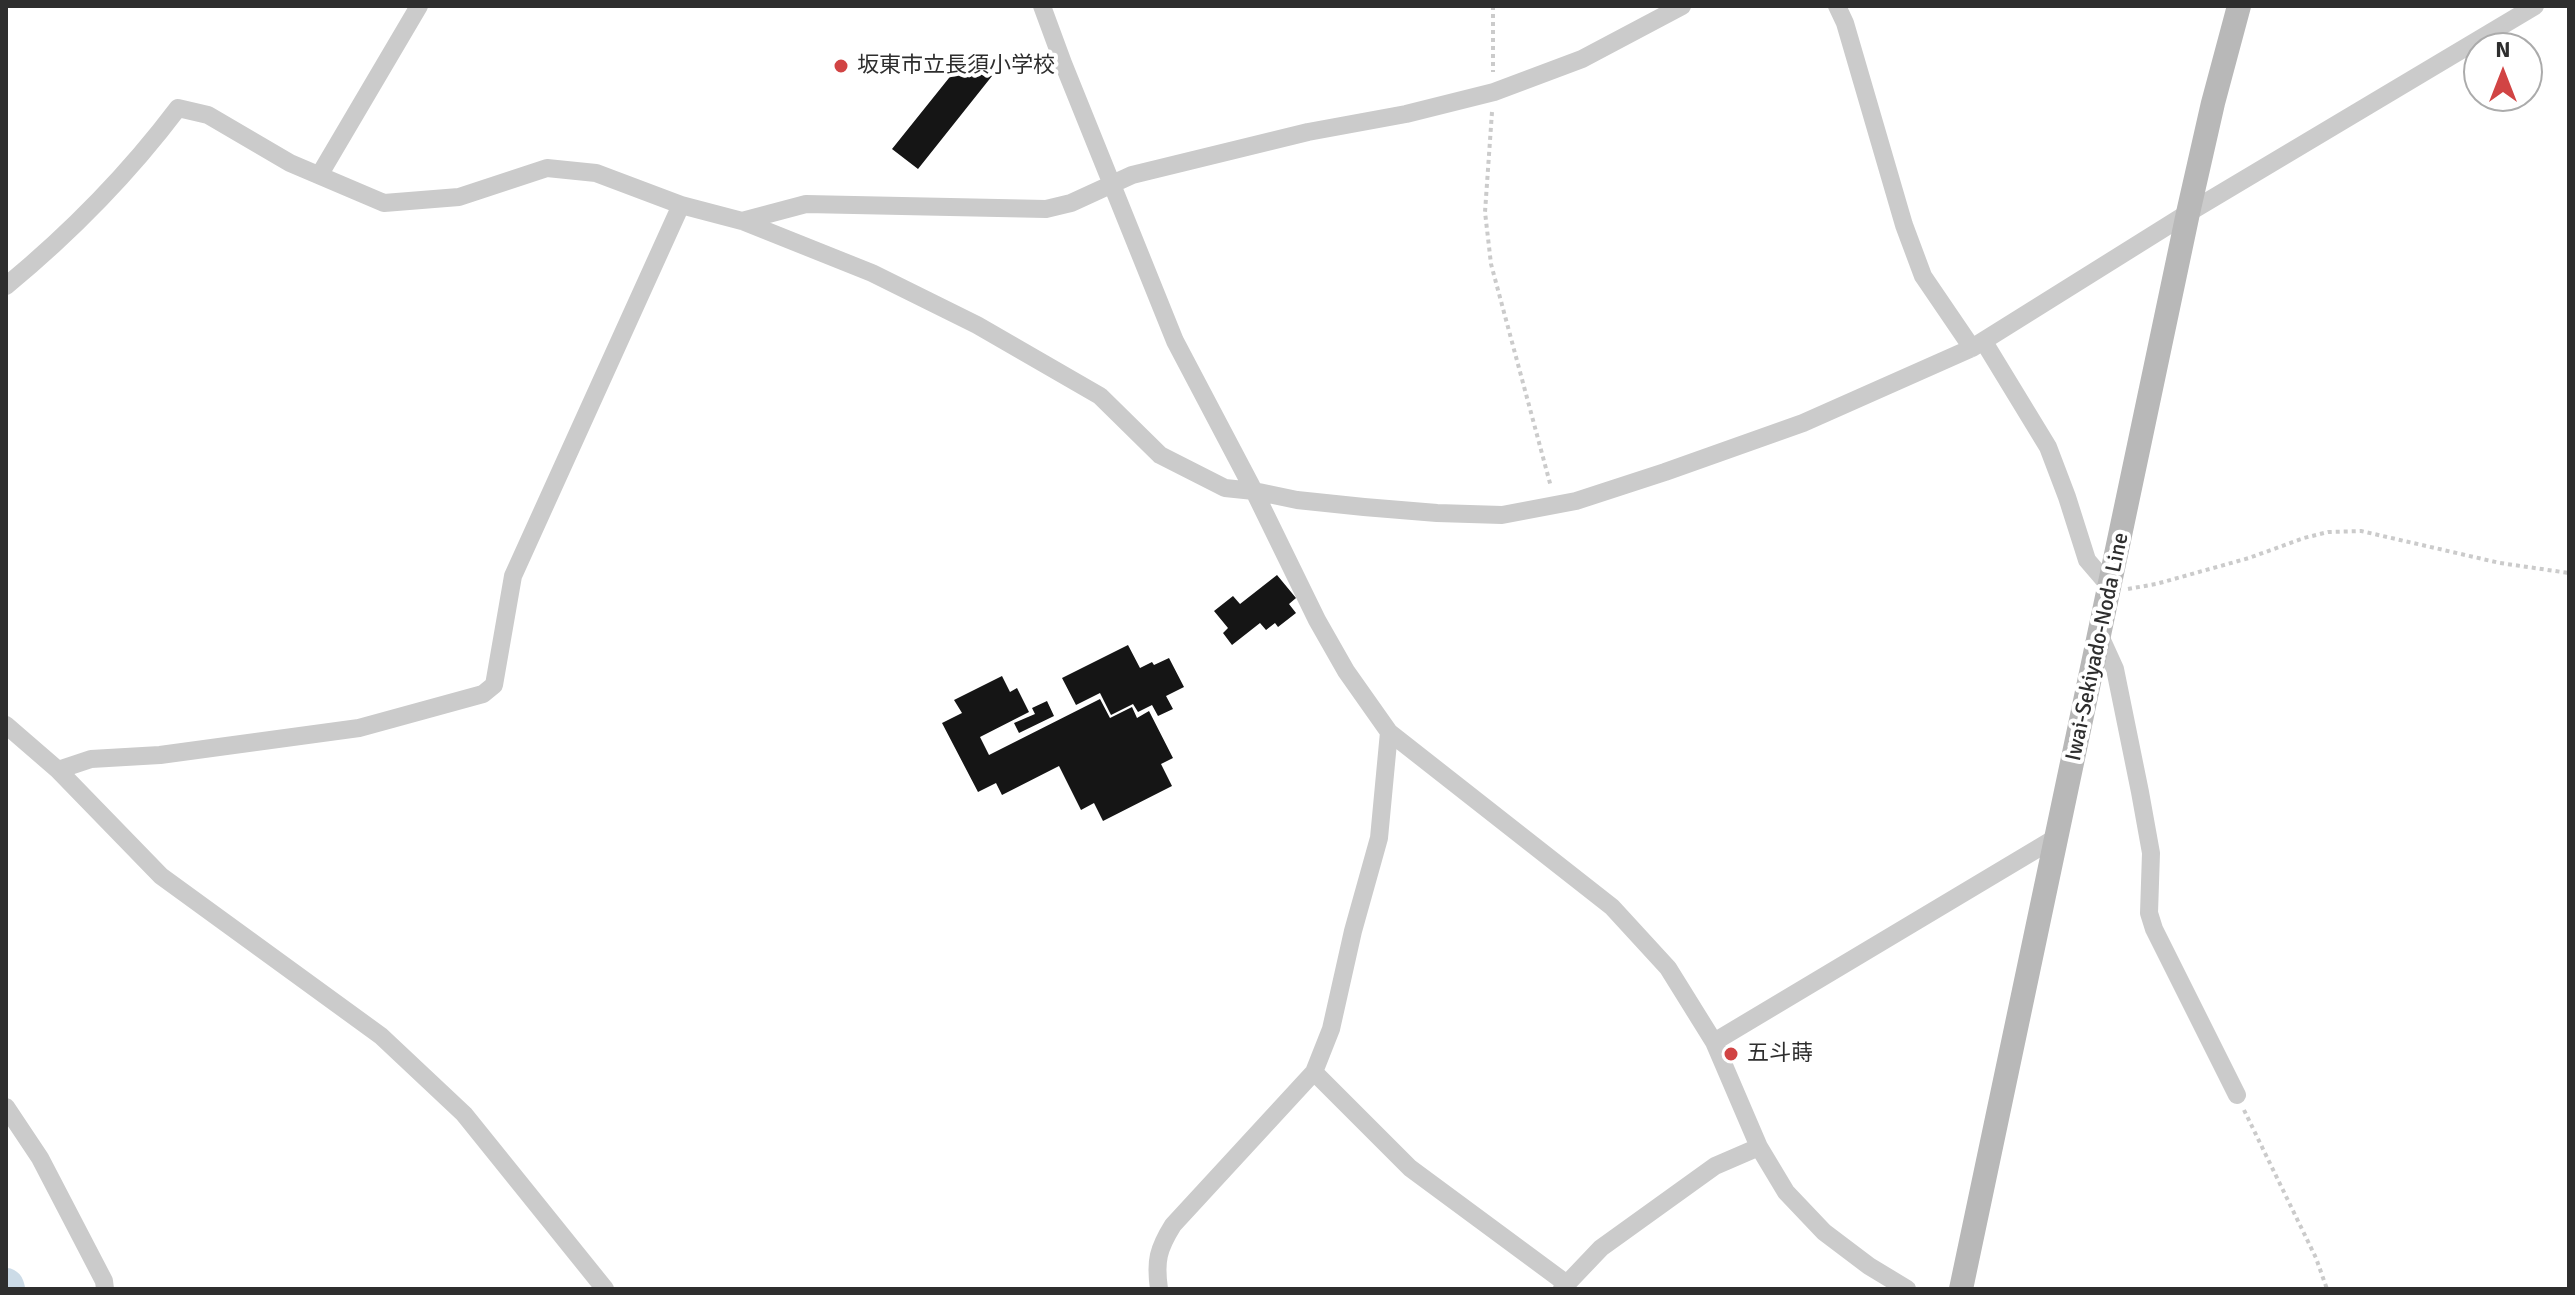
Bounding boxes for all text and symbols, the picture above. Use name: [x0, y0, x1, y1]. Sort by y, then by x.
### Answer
north arrow: [2463, 32, 2543, 112]
text: N: [2495, 36, 2511, 63]
place label: 坂東市立長須小学校: [857, 53, 1055, 79]
marker: 坂東市立長須小学校: [832, 57, 850, 75]
street label: Iwai-Sekiyado-Noda Line: [2061, 530, 2135, 764]
place label: 五斗蒔: [1747, 1041, 1813, 1067]
marker: 五斗蒔: [1722, 1045, 1740, 1063]

